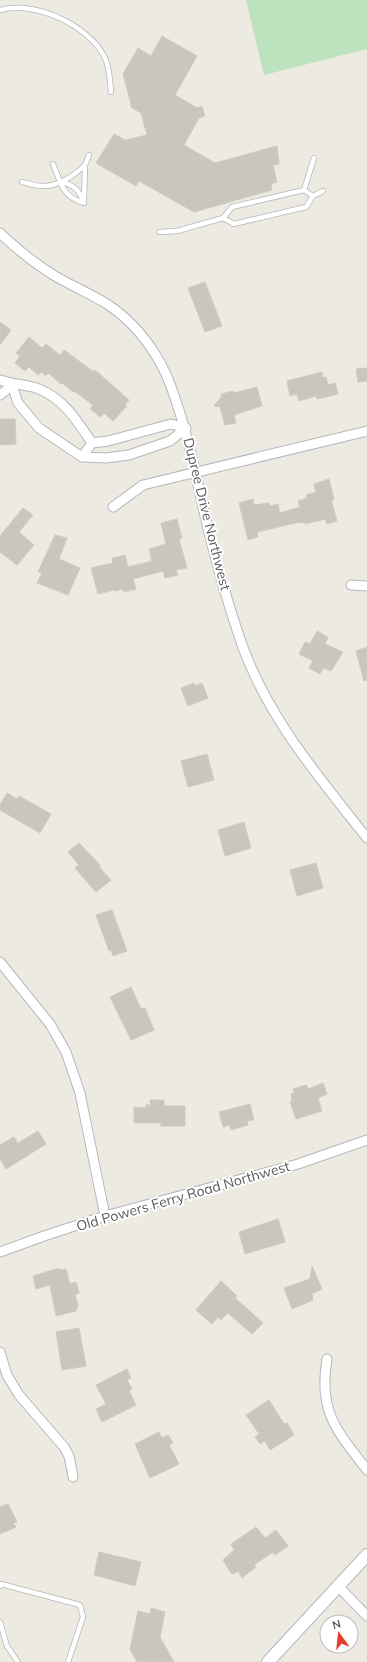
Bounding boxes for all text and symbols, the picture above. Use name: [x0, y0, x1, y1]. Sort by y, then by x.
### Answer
street label: Dupree Drive Northwest: [179, 436, 235, 592]
street label: Old Powers Ferry Road Northwest: [74, 1157, 292, 1235]
north arrow: [319, 1614, 359, 1654]
text: N: [331, 1617, 342, 1632]

